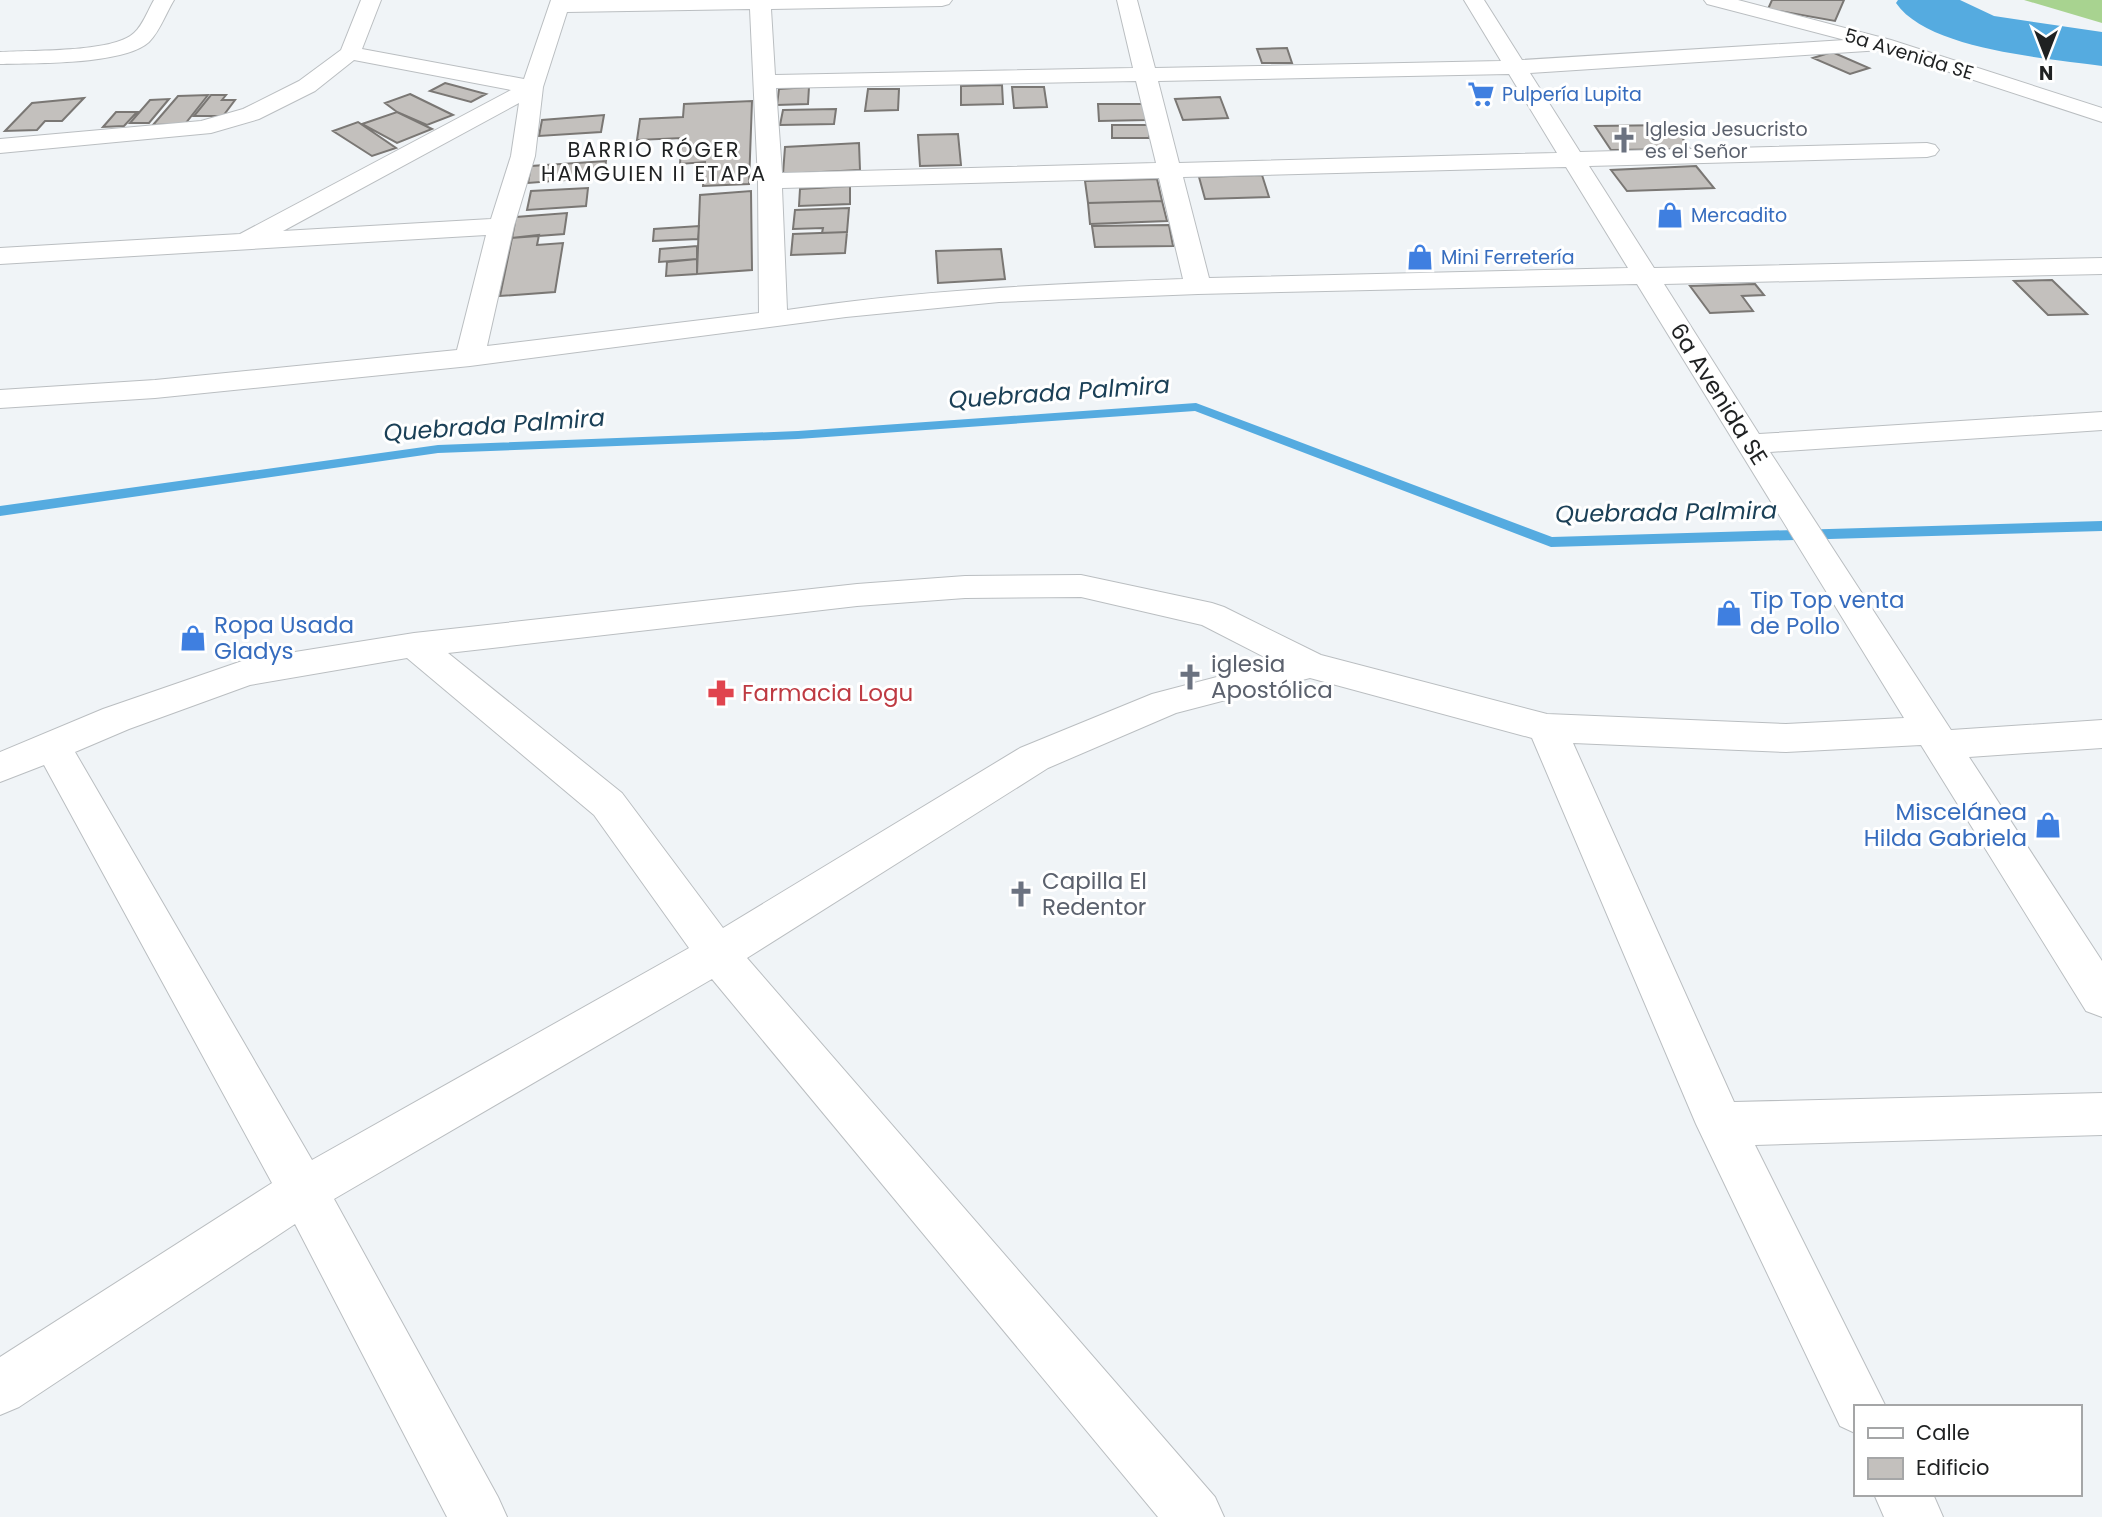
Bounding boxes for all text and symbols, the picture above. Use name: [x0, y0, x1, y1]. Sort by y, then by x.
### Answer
north arrow: [2011, 21, 2081, 91]
street label: 5a Avenida SE: [1841, 22, 1977, 86]
text: N: [2039, 59, 2053, 86]
supermarket icon: Pulpería Lupita: [1466, 79, 1496, 109]
place label: Pulpería Lupita: [1502, 81, 1642, 108]
place label: Iglesia Jesucristo es el Señor: [1645, 116, 1808, 165]
church icon: Iglesia Jesucristo es el Señor: [1609, 125, 1639, 155]
district label: BARRIO RÓGER HAMGUIEN II ETAPA: [541, 135, 767, 188]
shop icon: Mercadito: [1655, 200, 1685, 230]
place label: Mercadito: [1691, 202, 1787, 229]
shop icon: Mini Ferretería: [1405, 242, 1435, 272]
place label: Mini Ferretería: [1441, 244, 1575, 271]
street label: 6a Avenida SE: [1663, 317, 1775, 471]
water label: Quebrada Palmira: [947, 368, 1171, 416]
water label: Quebrada Palmira: [382, 401, 606, 449]
water label: Quebrada Palmira: [1555, 494, 1777, 530]
place label: Tip Top venta de Pollo: [1750, 584, 1904, 642]
shop icon: Tip Top venta de Pollo: [1714, 598, 1744, 628]
place label: Ropa Usada Gladys: [214, 609, 354, 667]
shop icon: Ropa Usada Gladys: [178, 623, 208, 653]
place label: iglesia Apostólica: [1211, 648, 1333, 706]
church icon: iglesia Apostólica: [1175, 662, 1205, 692]
place label: Farmacia Logu: [742, 677, 913, 709]
pharmacy icon: Farmacia Logu: [706, 678, 736, 708]
place label: Miscelánea Hilda Gabriela: [1864, 796, 2027, 854]
shop icon: Miscelánea Hilda Gabriela: [2033, 810, 2063, 840]
place label: Capilla El Redentor: [1042, 865, 1147, 923]
church icon: Capilla El Redentor: [1006, 879, 1036, 909]
legend: [1854, 1405, 2081, 1496]
text: Calle: [1916, 1418, 1970, 1447]
text: Edificio: [1916, 1453, 1990, 1482]

